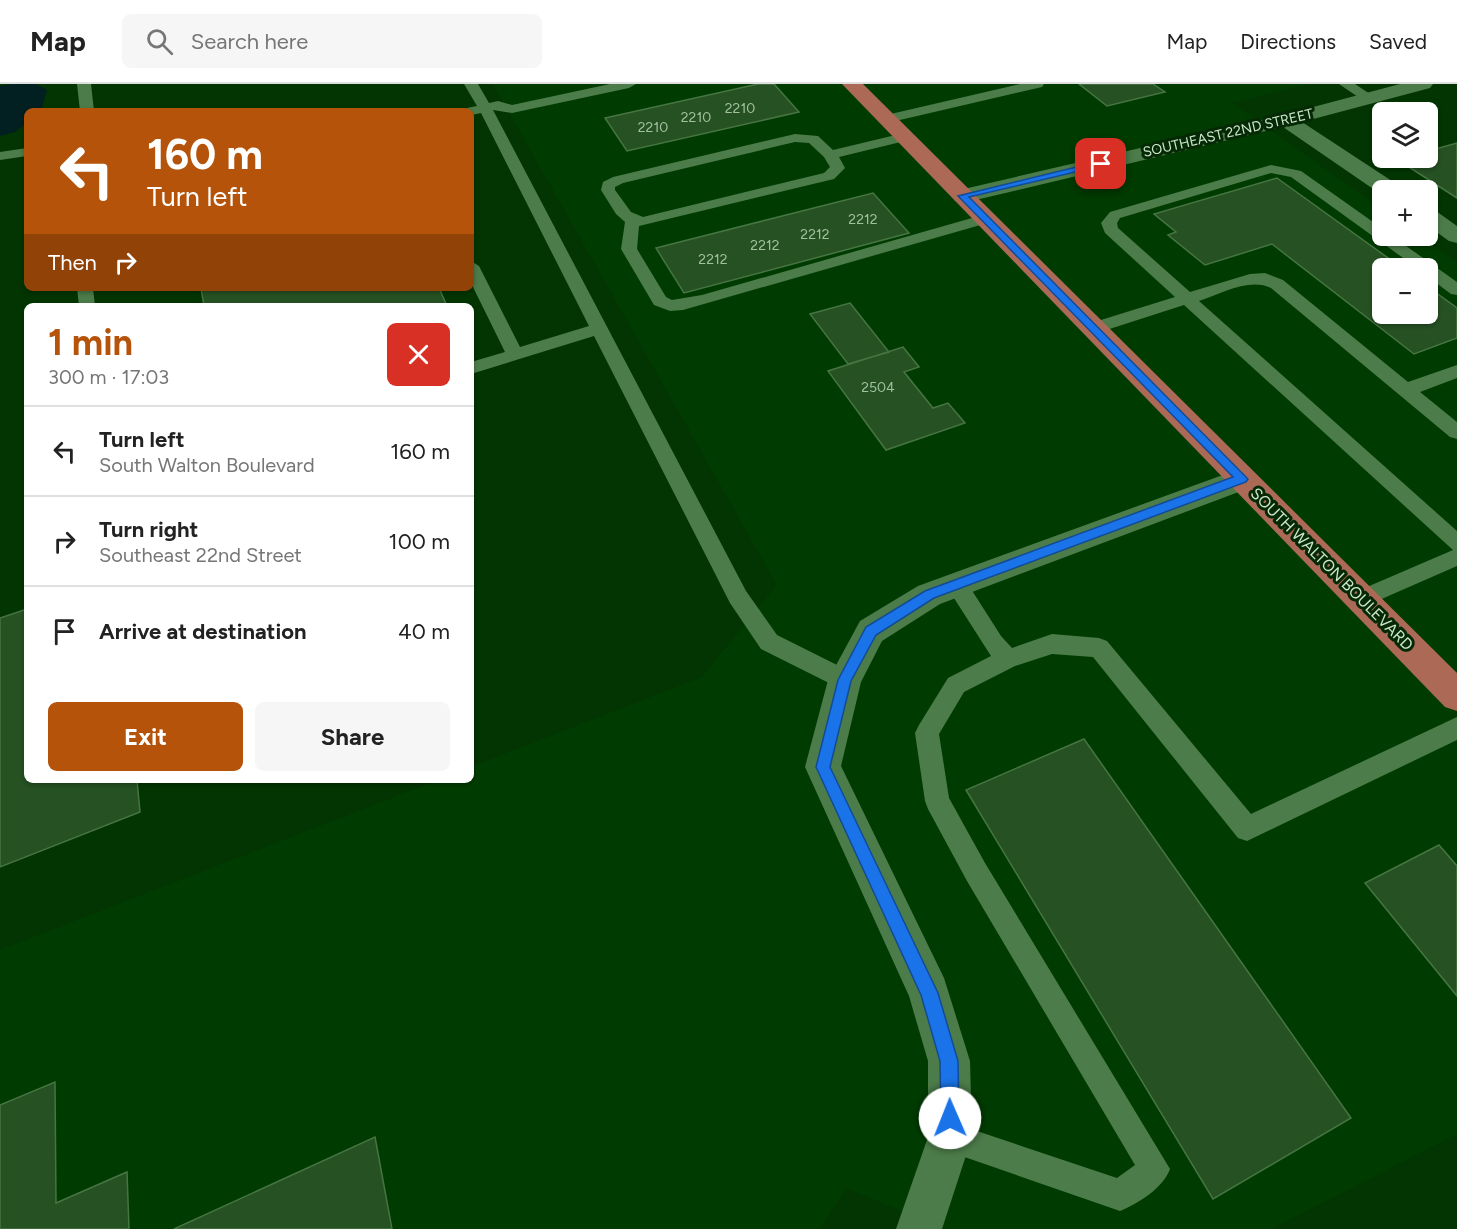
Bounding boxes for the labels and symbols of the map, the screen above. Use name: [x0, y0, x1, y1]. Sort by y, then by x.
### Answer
house number: 2210: [725, 100, 755, 117]
street label: SOUTHEAST 22ND STREET: [1141, 105, 1315, 161]
house number: 2210: [681, 109, 711, 126]
house number: 2210: [638, 119, 668, 136]
pin: [1075, 138, 1126, 189]
house number: 2212: [848, 211, 878, 228]
house number: 2212: [800, 226, 830, 243]
house number: 2212: [750, 237, 780, 254]
house number: 2212: [698, 251, 728, 268]
house number: 2504: [861, 379, 895, 396]
street label: SOUTH WALTON BOULEVARD: [1247, 484, 1417, 654]
position arrow: [918, 1086, 982, 1150]

